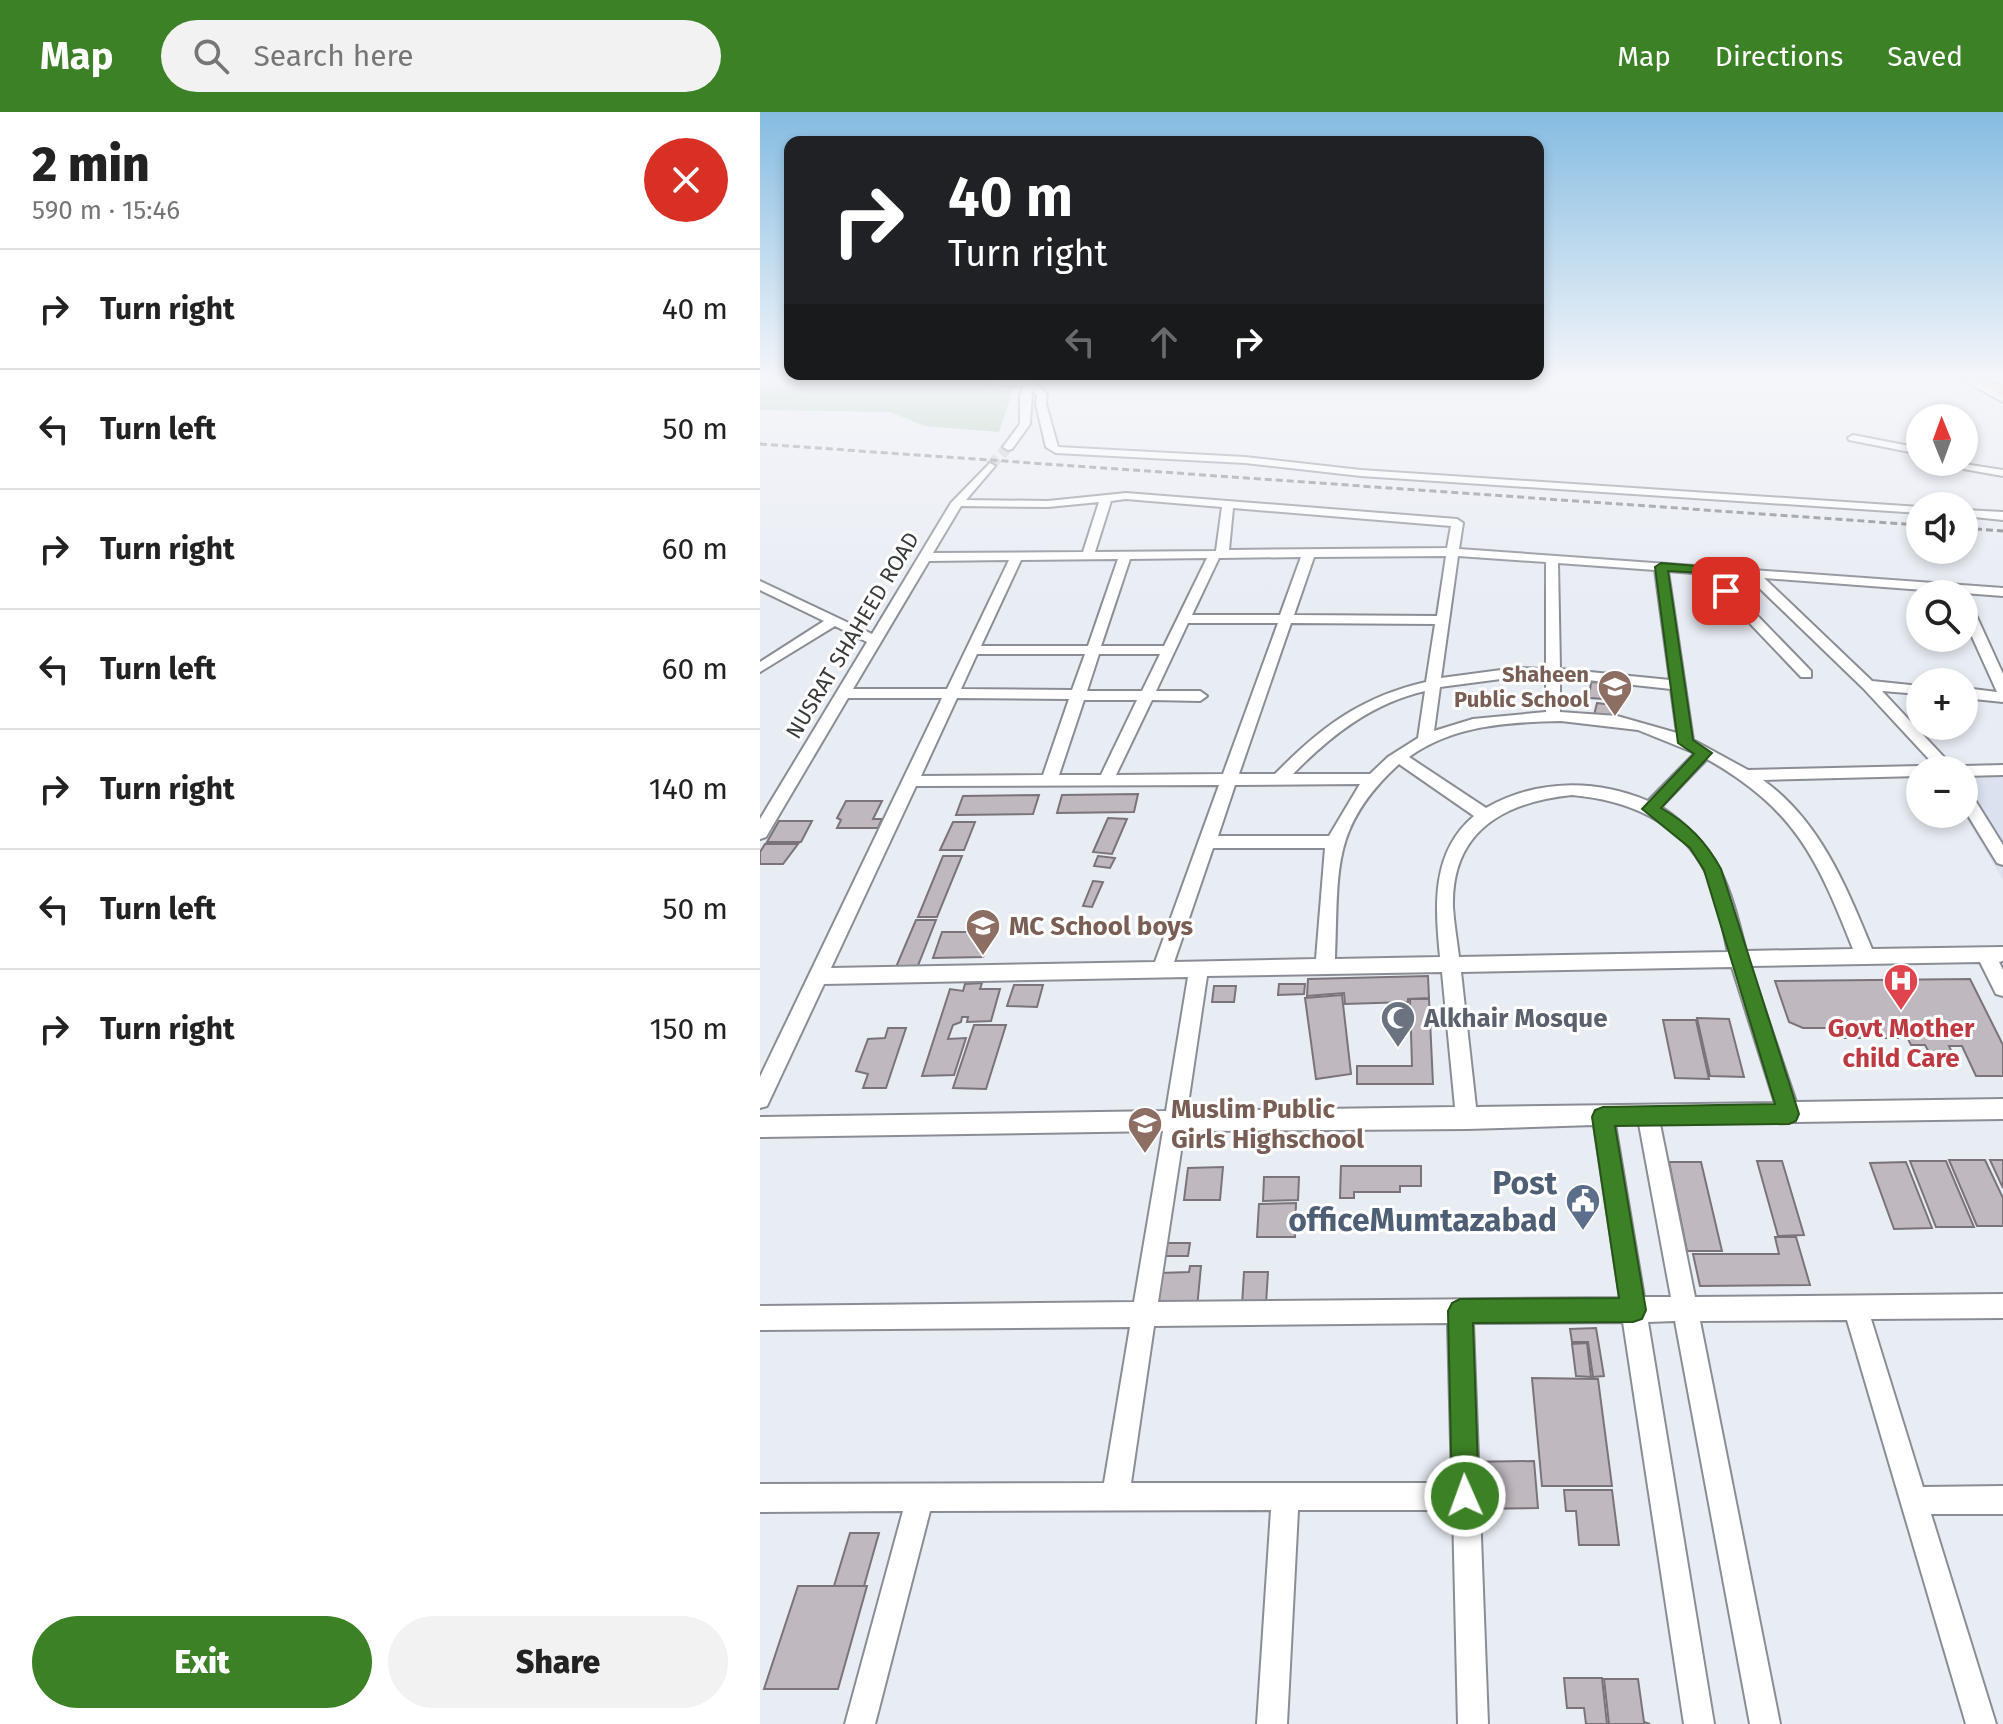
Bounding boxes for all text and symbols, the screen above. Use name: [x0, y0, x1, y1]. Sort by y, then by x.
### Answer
search box: [161, 20, 721, 92]
text: Map: [40, 33, 113, 79]
icon: search: [189, 34, 233, 78]
text: Search here: [253, 38, 414, 74]
text: Map: [1617, 40, 1671, 73]
text: Directions: [1715, 40, 1843, 73]
text: Saved: [1887, 40, 1963, 73]
text: 2 min: [32, 136, 150, 194]
button: close: [644, 138, 728, 222]
text: 40 m: [948, 164, 1073, 231]
icon: right: [816, 168, 920, 272]
text: 590 m · 15:46: [32, 195, 180, 226]
text: Turn right: [948, 232, 1108, 276]
icon: right: [32, 287, 76, 331]
text: Turn right: [100, 291, 235, 327]
text: 40 m: [662, 291, 728, 327]
icon: left: [1058, 320, 1102, 364]
icon: ahead: [1142, 320, 1186, 364]
icon: right: [1226, 320, 1270, 364]
north arrow: [1906, 404, 1978, 476]
map controls: [1906, 404, 1978, 828]
icon: left: [32, 407, 76, 451]
text: Turn left: [100, 411, 216, 447]
text: 50 m: [663, 411, 728, 447]
button: sound: [1906, 492, 1978, 564]
icon: right: [32, 527, 76, 571]
street label: NUSRAT SHAHEED ROAD: [780, 527, 925, 744]
text: Turn right: [100, 531, 235, 567]
text: 60 m: [662, 531, 728, 567]
pin: [1692, 557, 1760, 625]
icon: arrive: [1704, 569, 1748, 613]
button: search: [1906, 580, 1978, 652]
icon: left: [32, 647, 76, 691]
text: Turn left: [100, 651, 216, 687]
text: 60 m: [662, 651, 728, 687]
place label: Shaheen Public School: [1454, 661, 1589, 713]
school or university icon: Shaheen Public School: [1596, 668, 1634, 718]
button: +: [1906, 668, 1978, 740]
button: −: [1906, 756, 1978, 828]
icon: right: [32, 767, 76, 811]
text: Turn right: [100, 771, 235, 807]
text: 140 m: [649, 771, 728, 807]
icon: left: [32, 887, 76, 931]
text: Turn left: [100, 891, 216, 927]
text: 50 m: [663, 891, 728, 927]
school or university icon: MC School boys: [964, 907, 1002, 957]
place label: MC School boys: [1009, 911, 1194, 942]
hospital icon: Govt Mother child Care: [1882, 962, 1920, 1012]
mosque icon: Alkhair Mosque: [1379, 999, 1417, 1049]
place label: Alkhair Mosque: [1423, 1003, 1608, 1034]
icon: right: [32, 1007, 76, 1051]
text: Turn right: [100, 1011, 235, 1047]
text: 150 m: [650, 1011, 728, 1047]
place label: Govt Mother child Care: [1828, 1013, 1975, 1074]
place label: Muslim Public Girls Highschool: [1171, 1094, 1364, 1155]
school or university icon: Muslim Public Girls Highschool: [1126, 1105, 1164, 1155]
place label: Post officeMumtazabad: [1288, 1164, 1558, 1239]
public building icon: Post officeMumtazabad: [1564, 1182, 1602, 1232]
position arrow: [1423, 1454, 1507, 1538]
button: Exit: [32, 1616, 372, 1708]
button: Share: [388, 1616, 728, 1708]

